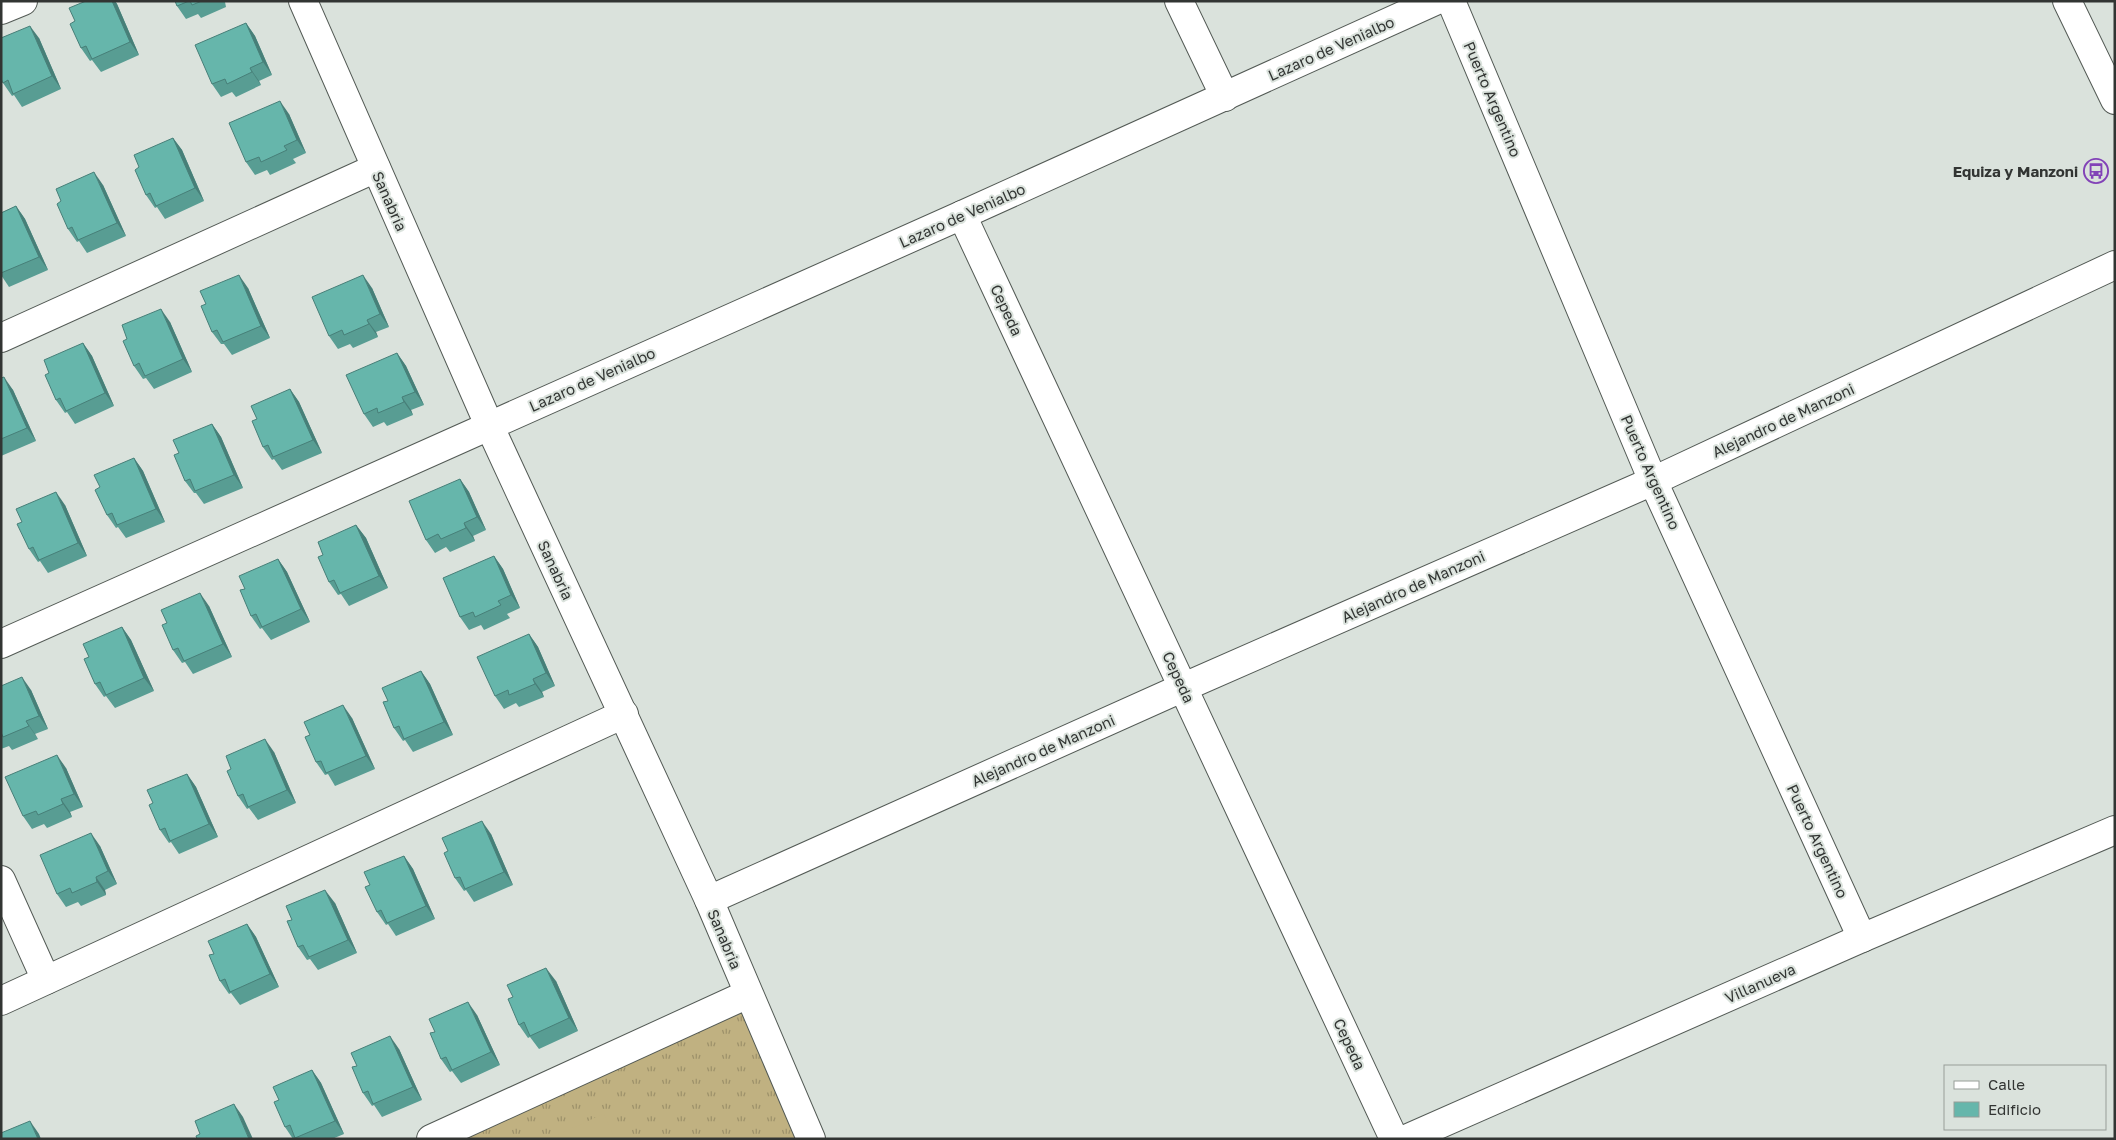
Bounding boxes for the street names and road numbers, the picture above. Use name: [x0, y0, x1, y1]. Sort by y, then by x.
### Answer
street label: Lazaro de Venialbo: [1265, 12, 1397, 84]
street label: Puerto Argentino: [1461, 39, 1525, 159]
street label: Sanabria: [369, 168, 411, 234]
street label: Lazaro de Venialbo: [896, 179, 1028, 251]
street label: Cepeda: [987, 281, 1027, 339]
street label: Lazaro de Venialbo: [526, 343, 658, 415]
street label: Alejandro de Manzoni: [1709, 379, 1857, 461]
street label: Puerto Argentino: [1618, 412, 1684, 532]
street label: Sanabria: [534, 537, 578, 603]
street label: Alejandro de Manzoni: [1339, 546, 1487, 626]
street label: Cepeda: [1159, 648, 1199, 706]
street label: Alejandro de Manzoni: [969, 710, 1117, 790]
street label: Puerto Argentino: [1784, 781, 1852, 901]
street label: Sanabria: [704, 906, 746, 972]
street label: Villanueva: [1722, 959, 1798, 1007]
street label: Cepeda: [1330, 1015, 1370, 1073]

